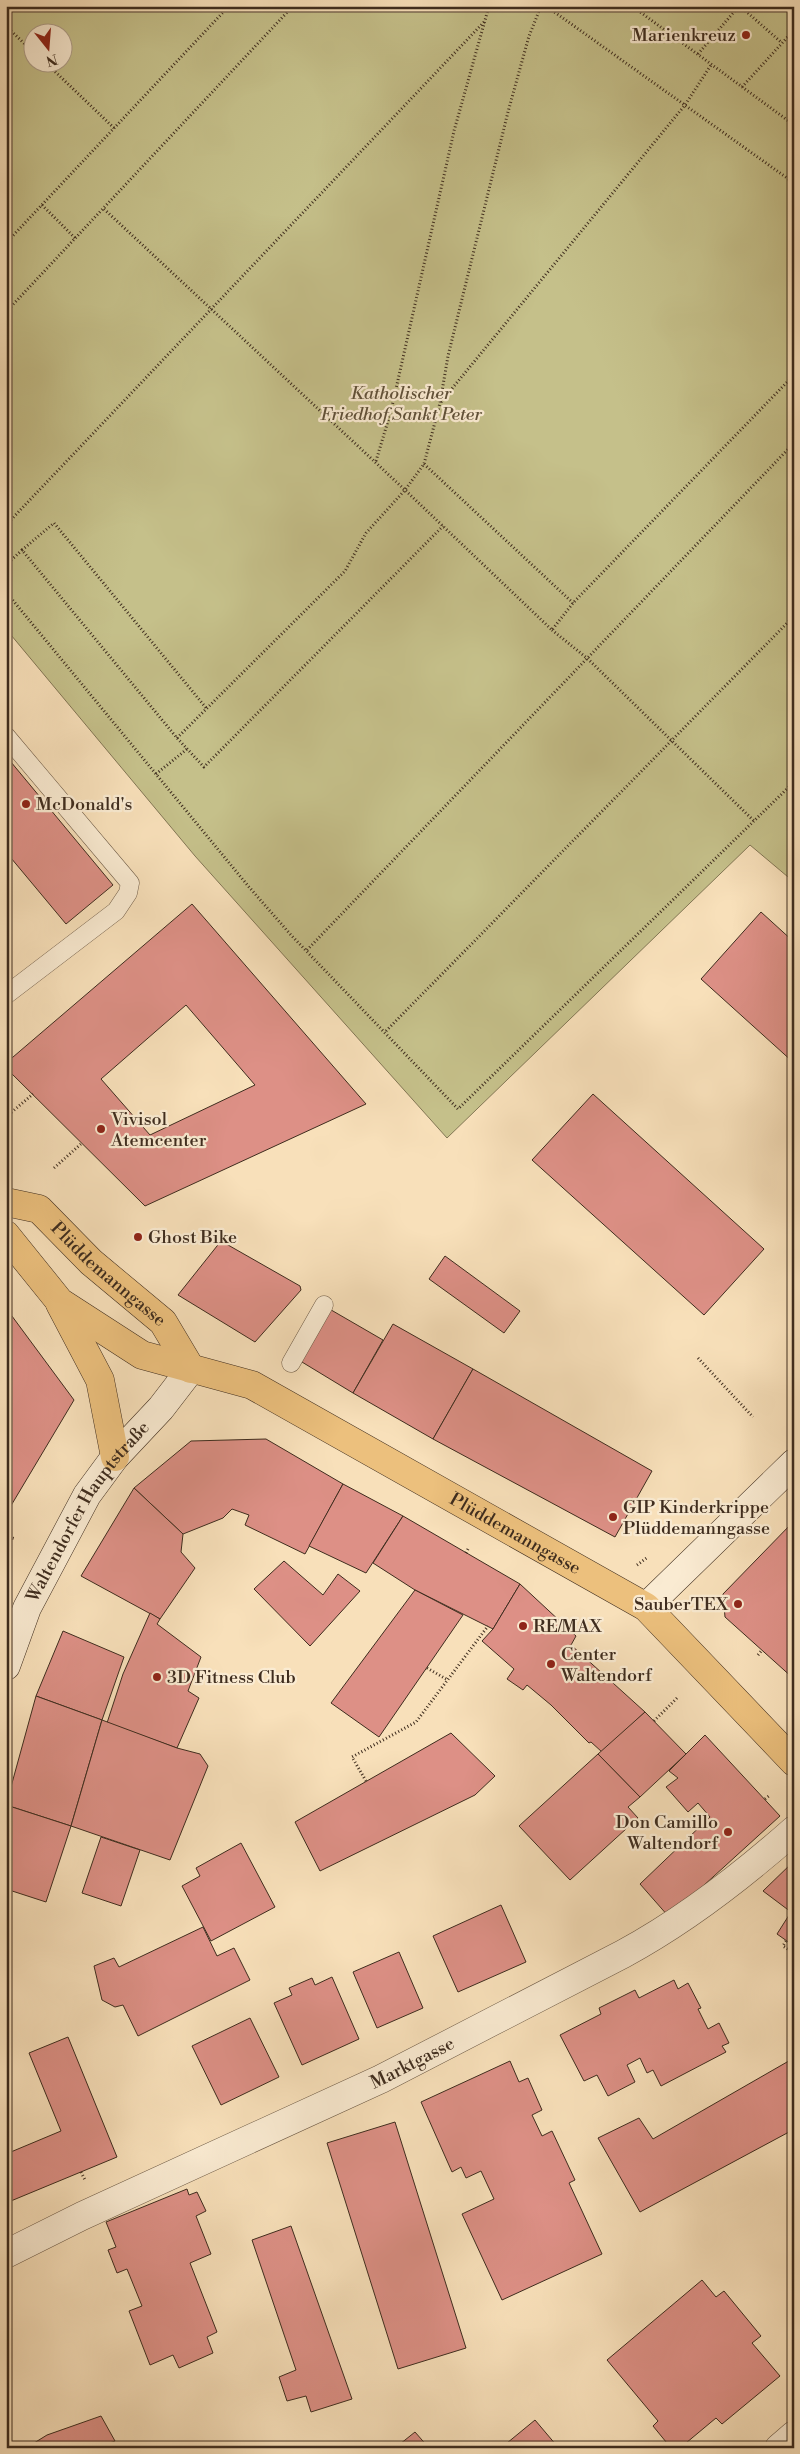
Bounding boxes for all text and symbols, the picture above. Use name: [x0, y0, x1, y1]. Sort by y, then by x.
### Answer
north arrow: [22, 22, 72, 72]
place label: Marienkreuz: [632, 24, 736, 47]
marker: Marienkreuz: [740, 29, 752, 41]
text: N: [44, 49, 59, 70]
park label: Katholischer Friedhof Sankt Peter: [320, 382, 482, 426]
place label: McDonald's: [36, 793, 133, 816]
marker: McDonald's: [20, 798, 32, 810]
place label: Vivisol Atemcenter: [110, 1108, 207, 1152]
marker: Vivisol Atemcenter: [95, 1123, 107, 1135]
street label: Plüddemanngasse: [46, 1217, 171, 1332]
place label: Ghost Bike: [148, 1226, 237, 1249]
marker: Ghost Bike: [132, 1231, 144, 1243]
street label: Waltendorfer Hauptstraße: [21, 1417, 155, 1607]
street label: Plüddemanngasse: [445, 1488, 585, 1580]
place label: GIP Kinderkrippe Plüddemanngasse: [623, 1496, 770, 1540]
marker: GIP Kinderkrippe Plüddemanngasse: [607, 1511, 619, 1523]
place label: SauberTEX: [634, 1593, 729, 1616]
marker: SauberTEX: [732, 1598, 744, 1610]
place label: RE/MAX: [533, 1615, 603, 1638]
marker: RE/MAX: [517, 1620, 529, 1632]
place label: Center Waltendorf: [560, 1643, 653, 1687]
marker: Center Waltendorf: [545, 1658, 557, 1670]
place label: 3D Fitness Club: [167, 1666, 296, 1689]
marker: 3D Fitness Club: [151, 1671, 163, 1683]
place label: Don Camillo Waltendorf: [616, 1811, 719, 1855]
marker: Don Camillo Waltendorf: [722, 1826, 734, 1838]
street label: Marktgasse: [367, 2032, 458, 2094]

